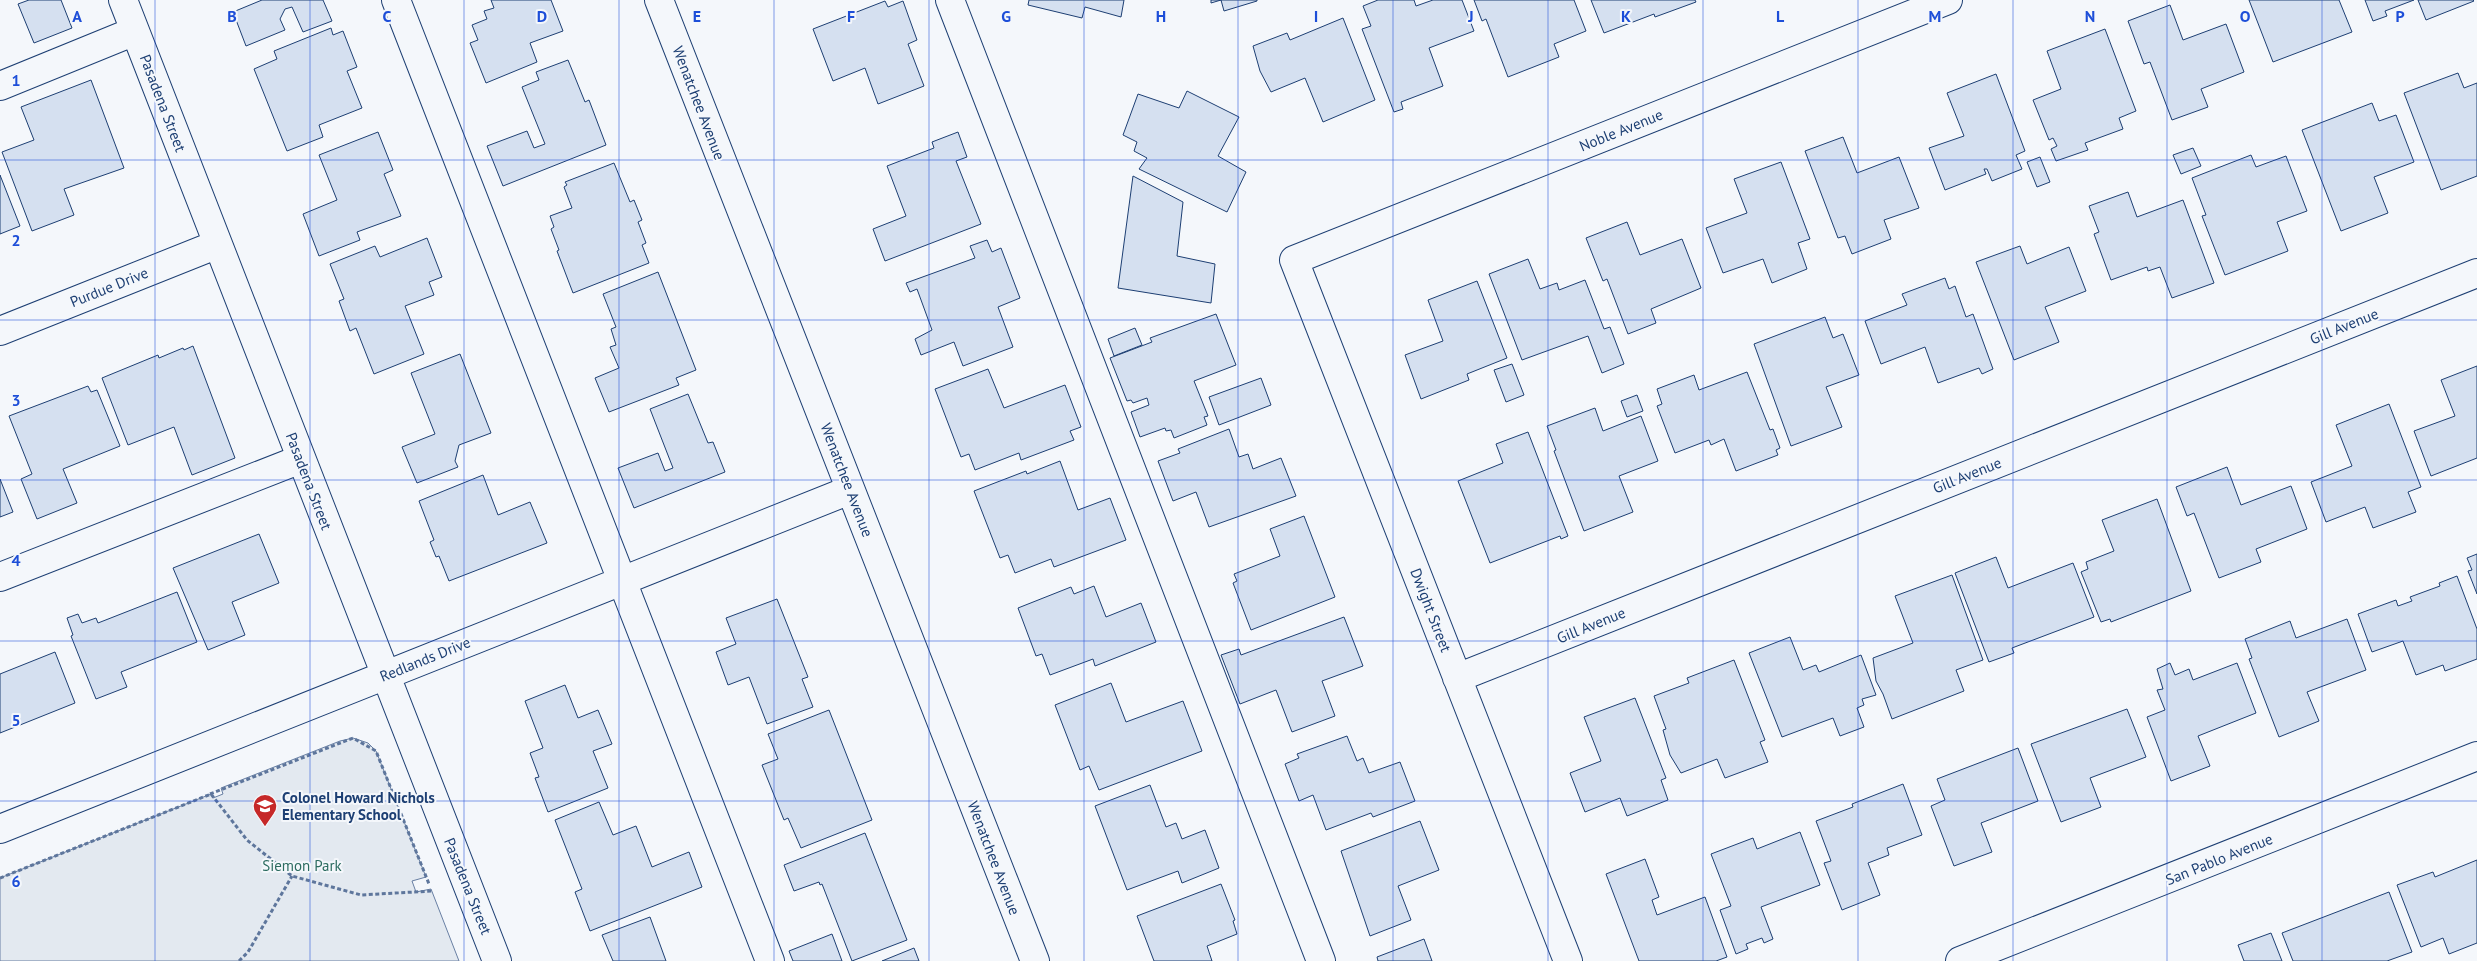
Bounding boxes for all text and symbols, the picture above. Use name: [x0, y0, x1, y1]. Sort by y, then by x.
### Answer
text: A: [72, 6, 82, 26]
text: B: [227, 6, 237, 26]
text: C: [383, 6, 392, 26]
text: D: [537, 6, 547, 26]
text: E: [693, 6, 701, 26]
text: F: [847, 6, 855, 26]
text: G: [1001, 6, 1011, 26]
text: H: [1156, 6, 1166, 26]
text: I: [1314, 6, 1318, 26]
text: J: [1467, 6, 1474, 26]
text: K: [1621, 6, 1631, 26]
text: L: [1776, 6, 1785, 26]
text: M: [1929, 6, 1941, 26]
text: N: [2085, 6, 2095, 26]
text: O: [2240, 6, 2251, 26]
text: P: [2395, 6, 2405, 26]
street label: Wenatchee Avenue: [669, 43, 729, 163]
street label: Pasadena Street: [136, 52, 190, 154]
text: 1: [11, 70, 21, 90]
street label: Noble Avenue: [1576, 105, 1666, 155]
text: 2: [11, 230, 21, 250]
street label: Purdue Drive: [67, 263, 151, 311]
street label: Gill Avenue: [2307, 304, 2381, 348]
text: 3: [11, 390, 21, 410]
street label: Wenatchee Avenue: [817, 420, 877, 540]
street label: Pasadena Street: [282, 430, 336, 532]
street label: Gill Avenue: [1930, 453, 2004, 497]
text: 4: [11, 550, 21, 570]
street label: Dwight Street: [1406, 565, 1456, 655]
street label: Gill Avenue: [1554, 603, 1628, 647]
street label: Redlands Drive: [377, 632, 473, 686]
text: 5: [11, 710, 21, 730]
place label: Colonel Howard Nichols Elementary School: [282, 788, 435, 824]
school or university icon: Colonel Howard Nichols Elementary School: [252, 793, 278, 827]
street label: Wenatchee Avenue: [964, 798, 1024, 918]
street label: San Pablo Avenue: [2163, 829, 2275, 889]
street label: Pasadena Street: [440, 835, 496, 937]
park label: Siemon Park: [262, 856, 343, 875]
text: 6: [11, 871, 21, 891]

